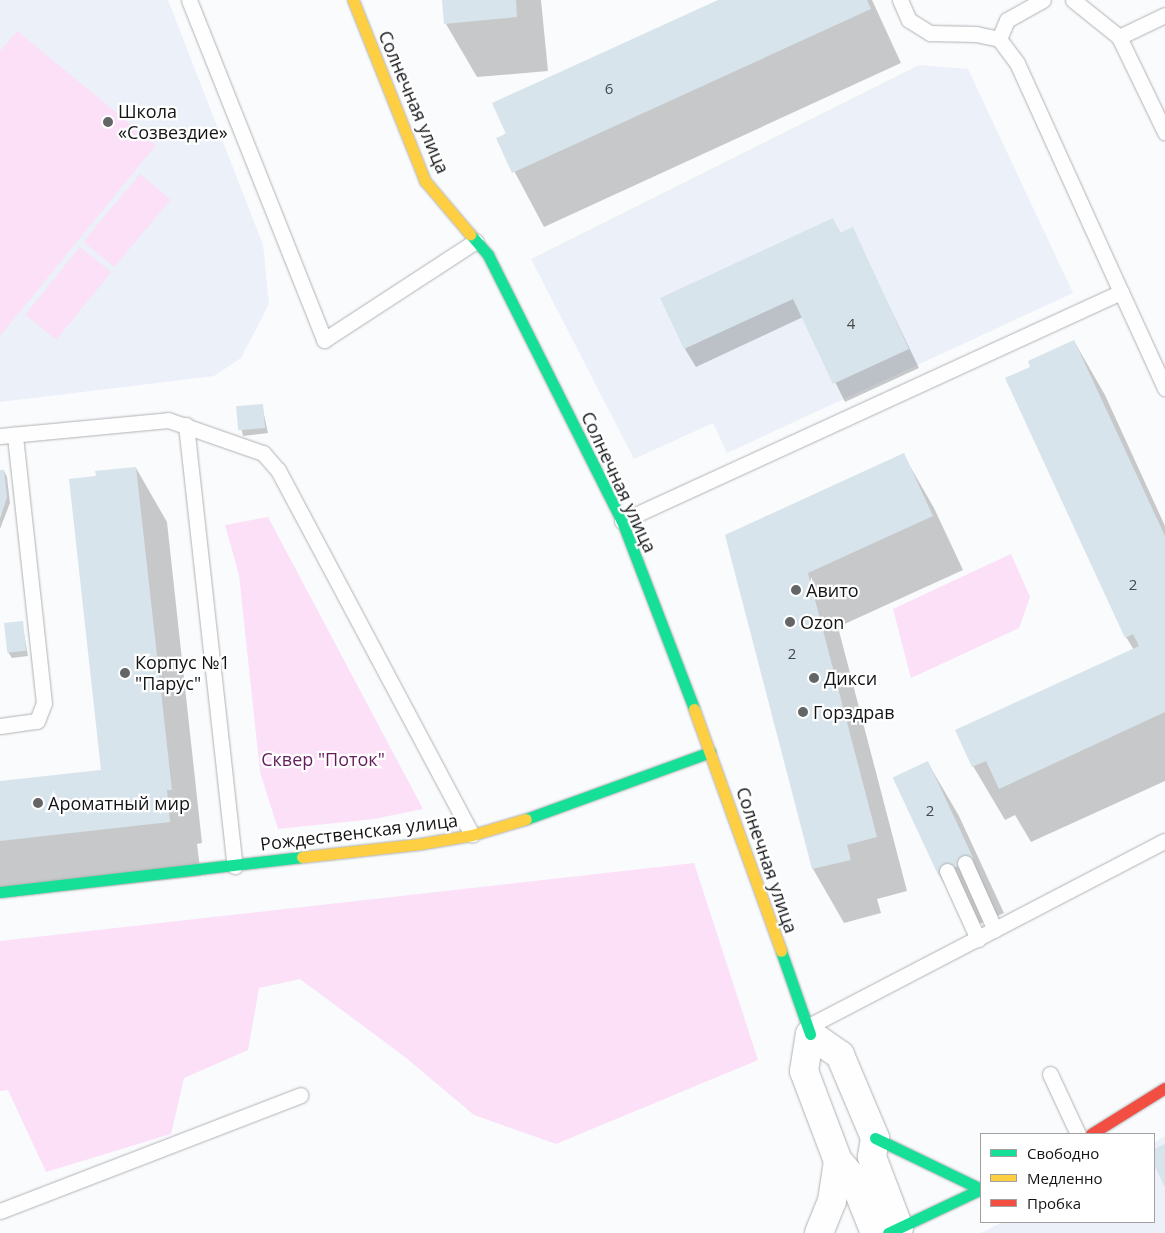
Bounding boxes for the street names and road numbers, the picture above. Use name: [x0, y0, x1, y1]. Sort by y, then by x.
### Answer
street label: Солнечная улица: [374, 27, 454, 177]
street label: Солнечная улица: [577, 408, 661, 556]
street label: Солнечная улица: [732, 784, 802, 936]
street label: Рождественская улица: [259, 809, 459, 855]

